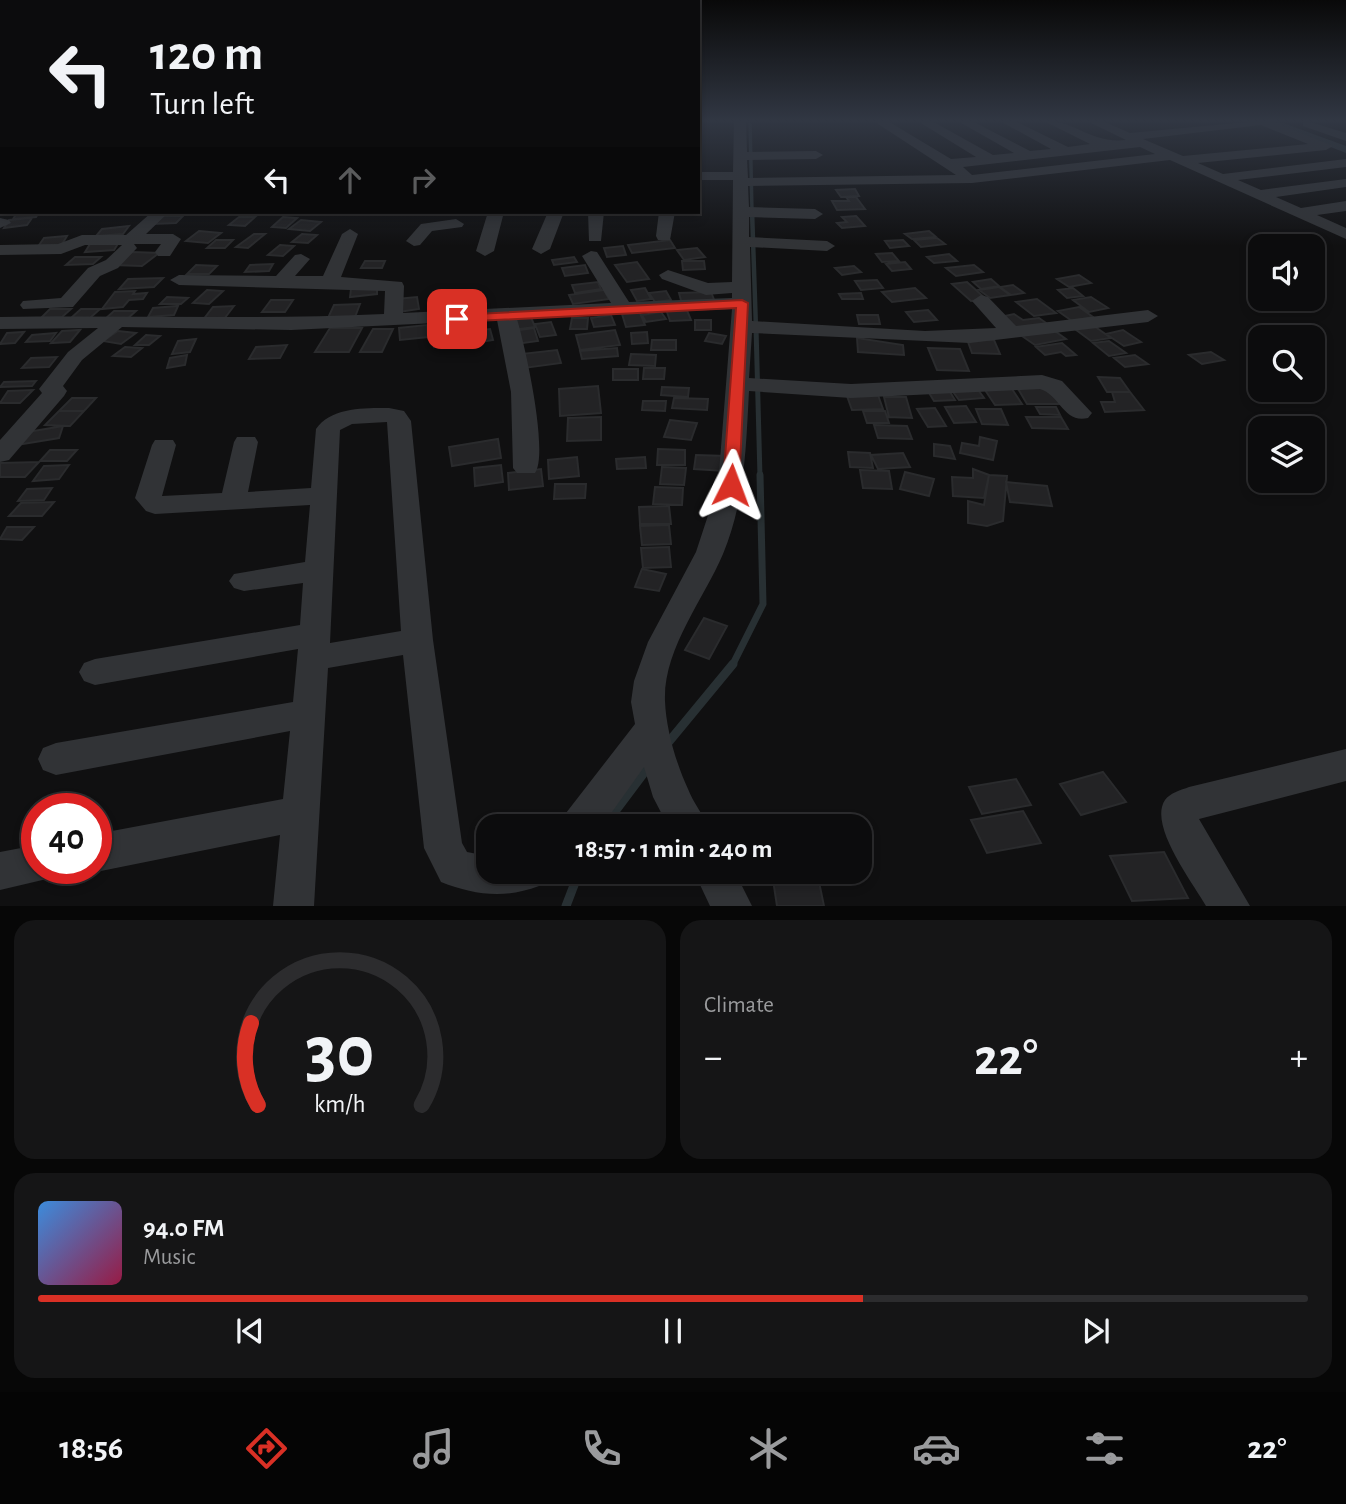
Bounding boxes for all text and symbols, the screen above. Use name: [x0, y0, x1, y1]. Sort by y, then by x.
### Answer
icon: left: [35, 28, 126, 119]
text: 120 m: [150, 30, 263, 79]
text: Turn left: [150, 88, 254, 120]
icon: left: [258, 161, 296, 199]
icon: ahead: [331, 161, 369, 199]
icon: right: [404, 161, 442, 199]
map controls: [1248, 234, 1325, 493]
button: sound: [1248, 234, 1325, 311]
pin: [427, 289, 487, 349]
icon: arrive: [438, 300, 476, 338]
button: search: [1248, 325, 1325, 402]
button: layers: [1248, 416, 1325, 493]
position arrow: [694, 448, 768, 522]
speed limit sign: 40: [21, 793, 112, 884]
text: 18:57 · 1 min · 240 m: [576, 836, 772, 862]
text: Climate: [704, 994, 774, 1017]
text: 30: [305, 1018, 375, 1091]
text: 22°: [974, 1032, 1038, 1084]
text: −: [704, 1039, 722, 1077]
text: +: [1290, 1039, 1308, 1077]
text: km/h: [314, 1092, 366, 1117]
text: 94.0 FM: [143, 1215, 224, 1241]
text: Music: [143, 1246, 195, 1269]
icon: previous: [231, 1312, 269, 1350]
icon: pause: [654, 1312, 692, 1350]
icon: next: [1077, 1312, 1115, 1350]
icon: directions: [242, 1424, 291, 1473]
icon: music: [409, 1424, 458, 1473]
icon: phone: [577, 1424, 626, 1473]
icon: climate: [744, 1424, 793, 1473]
icon: car: [912, 1424, 961, 1473]
icon: filters: [1080, 1424, 1129, 1473]
text: 18:56: [59, 1432, 123, 1464]
text: 22°: [1247, 1432, 1287, 1464]

